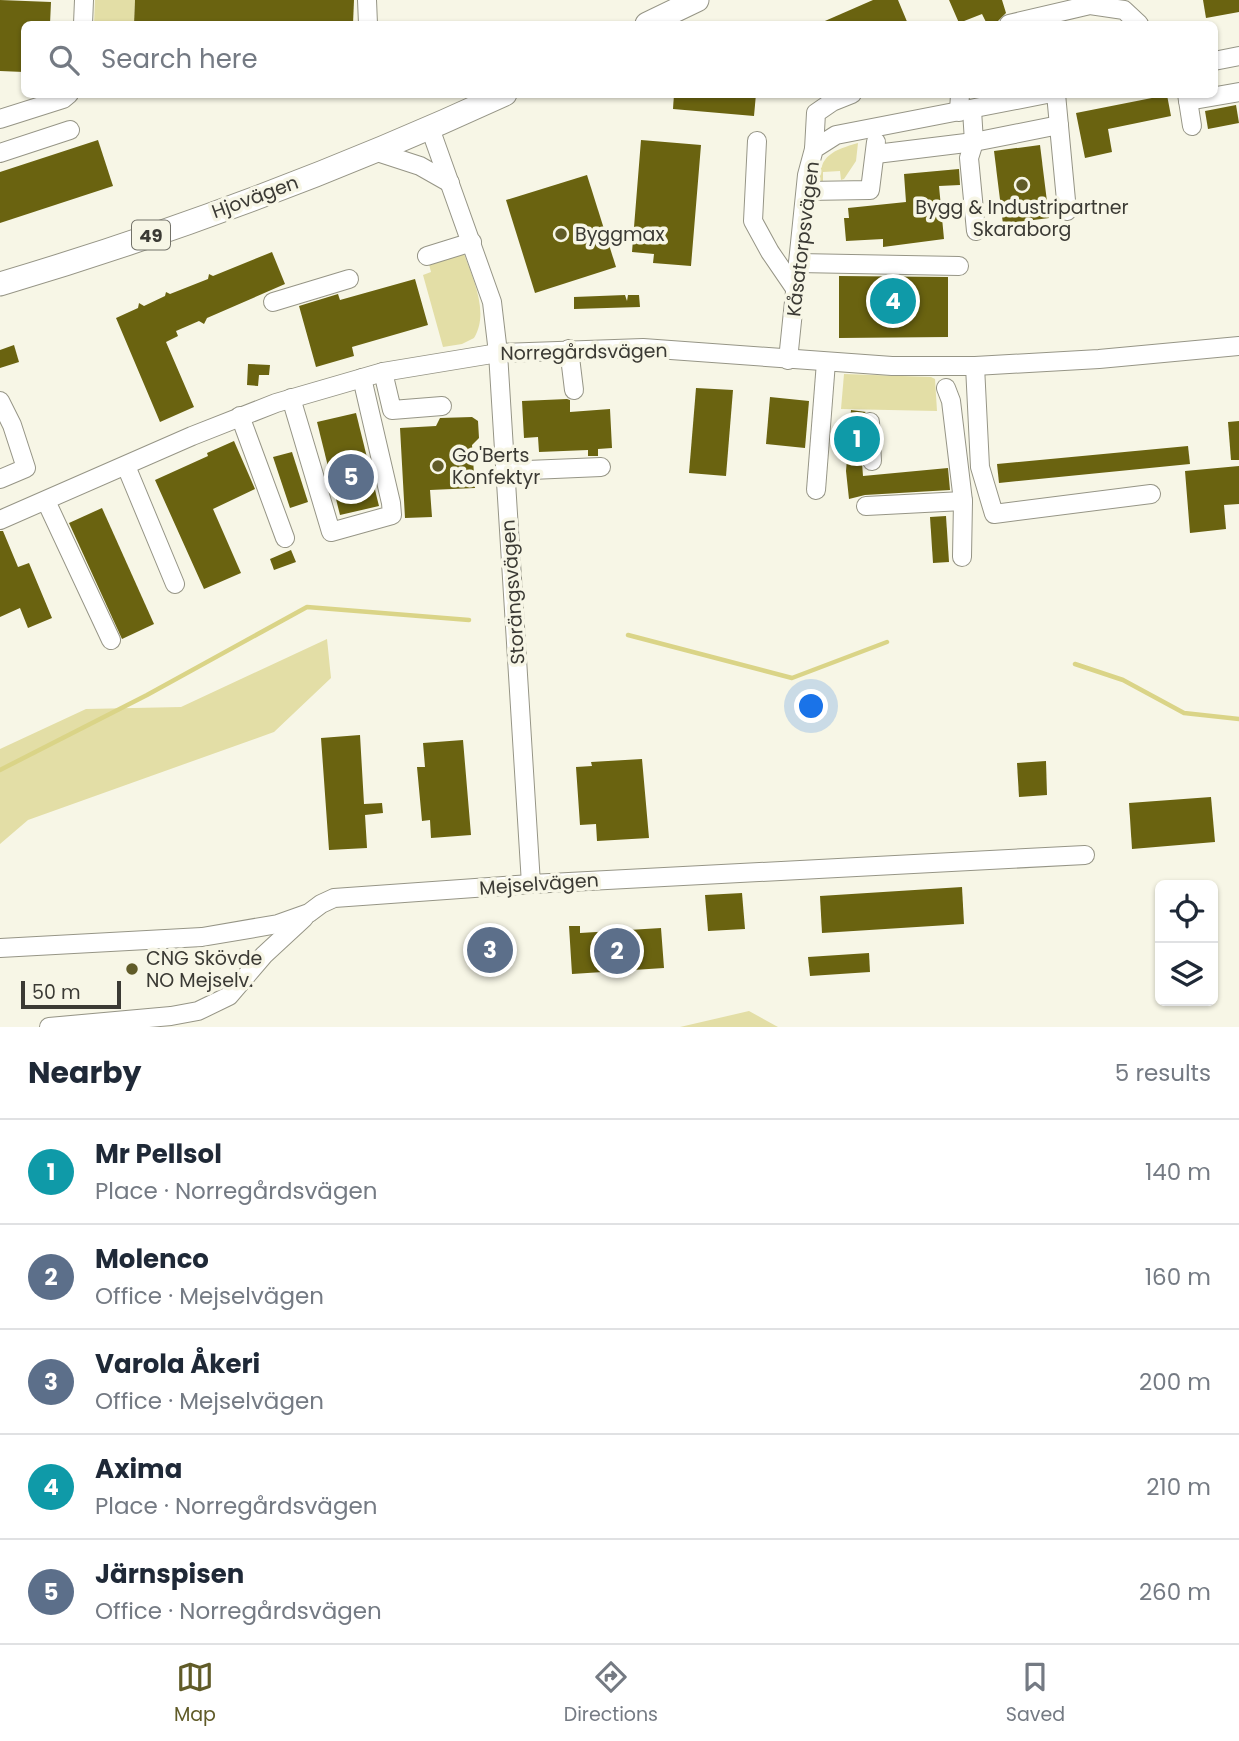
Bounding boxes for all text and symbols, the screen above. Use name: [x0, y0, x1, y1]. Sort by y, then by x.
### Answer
search box: [21, 21, 1218, 98]
icon: search: [45, 41, 83, 79]
text: Search here: [101, 41, 258, 77]
street label: Kåsatorpsvägen: [780, 160, 826, 318]
street label: Hjovägen: [208, 169, 302, 225]
marker: Bygg & Industripartner Skaraborg: [1014, 177, 1030, 193]
place label: Bygg & Industripartner Skaraborg: [915, 194, 1129, 243]
road number: 49: [132, 220, 170, 249]
place label: Byggmax: [575, 221, 665, 248]
marker: Byggmax: [553, 226, 569, 242]
pin: 4: [870, 275, 916, 327]
street label: Norregårdsvägen: [500, 337, 668, 367]
pin: 1: [834, 413, 880, 465]
place label: Go'Berts Konfektyr: [452, 442, 540, 491]
pin: 5: [328, 451, 374, 503]
marker: Go'Berts Konfektyr: [430, 458, 446, 474]
street label: Storängsvägen: [494, 519, 532, 665]
your location: [794, 689, 828, 723]
street label: Mejselvägen: [478, 866, 600, 902]
map controls: [1155, 880, 1218, 1006]
button: locate: [1155, 880, 1218, 943]
pin: 3: [467, 924, 513, 976]
pin: 2: [594, 925, 640, 977]
button: layers: [1155, 943, 1218, 1006]
place label: CNG Skövde NO Mejselv.: [146, 945, 262, 994]
marker: CNG Skövde NO Mejselv.: [124, 961, 140, 977]
scale bar: [21, 978, 121, 1010]
text: 50 m: [32, 979, 81, 1006]
text: Nearby: [28, 1051, 142, 1094]
text: 5 results: [1115, 1057, 1211, 1089]
text: Mr Pellsol: [95, 1136, 222, 1172]
text: 1: [47, 1156, 55, 1188]
text: 140 m: [1145, 1156, 1211, 1188]
text: Place · Norregårdsvägen: [95, 1175, 377, 1207]
text: Molenco: [95, 1241, 209, 1277]
text: 2: [44, 1261, 58, 1293]
text: 160 m: [1145, 1261, 1211, 1293]
text: Office · Mejselvägen: [95, 1280, 324, 1312]
text: Varola Åkeri: [95, 1346, 260, 1382]
text: 3: [44, 1366, 58, 1398]
text: 200 m: [1139, 1366, 1211, 1398]
text: Office · Mejselvägen: [95, 1385, 324, 1417]
text: Axima: [95, 1451, 182, 1487]
text: 4: [43, 1471, 59, 1503]
text: 210 m: [1146, 1471, 1211, 1503]
text: Place · Norregårdsvägen: [95, 1490, 377, 1522]
text: Järnspisen: [95, 1556, 244, 1592]
text: 5: [44, 1576, 58, 1608]
text: 260 m: [1139, 1576, 1211, 1608]
text: Office · Norregårdsvägen: [95, 1595, 382, 1627]
tab: Map: [174, 1658, 216, 1729]
tab: Directions: [564, 1658, 658, 1729]
tab: Saved: [1006, 1658, 1065, 1729]

